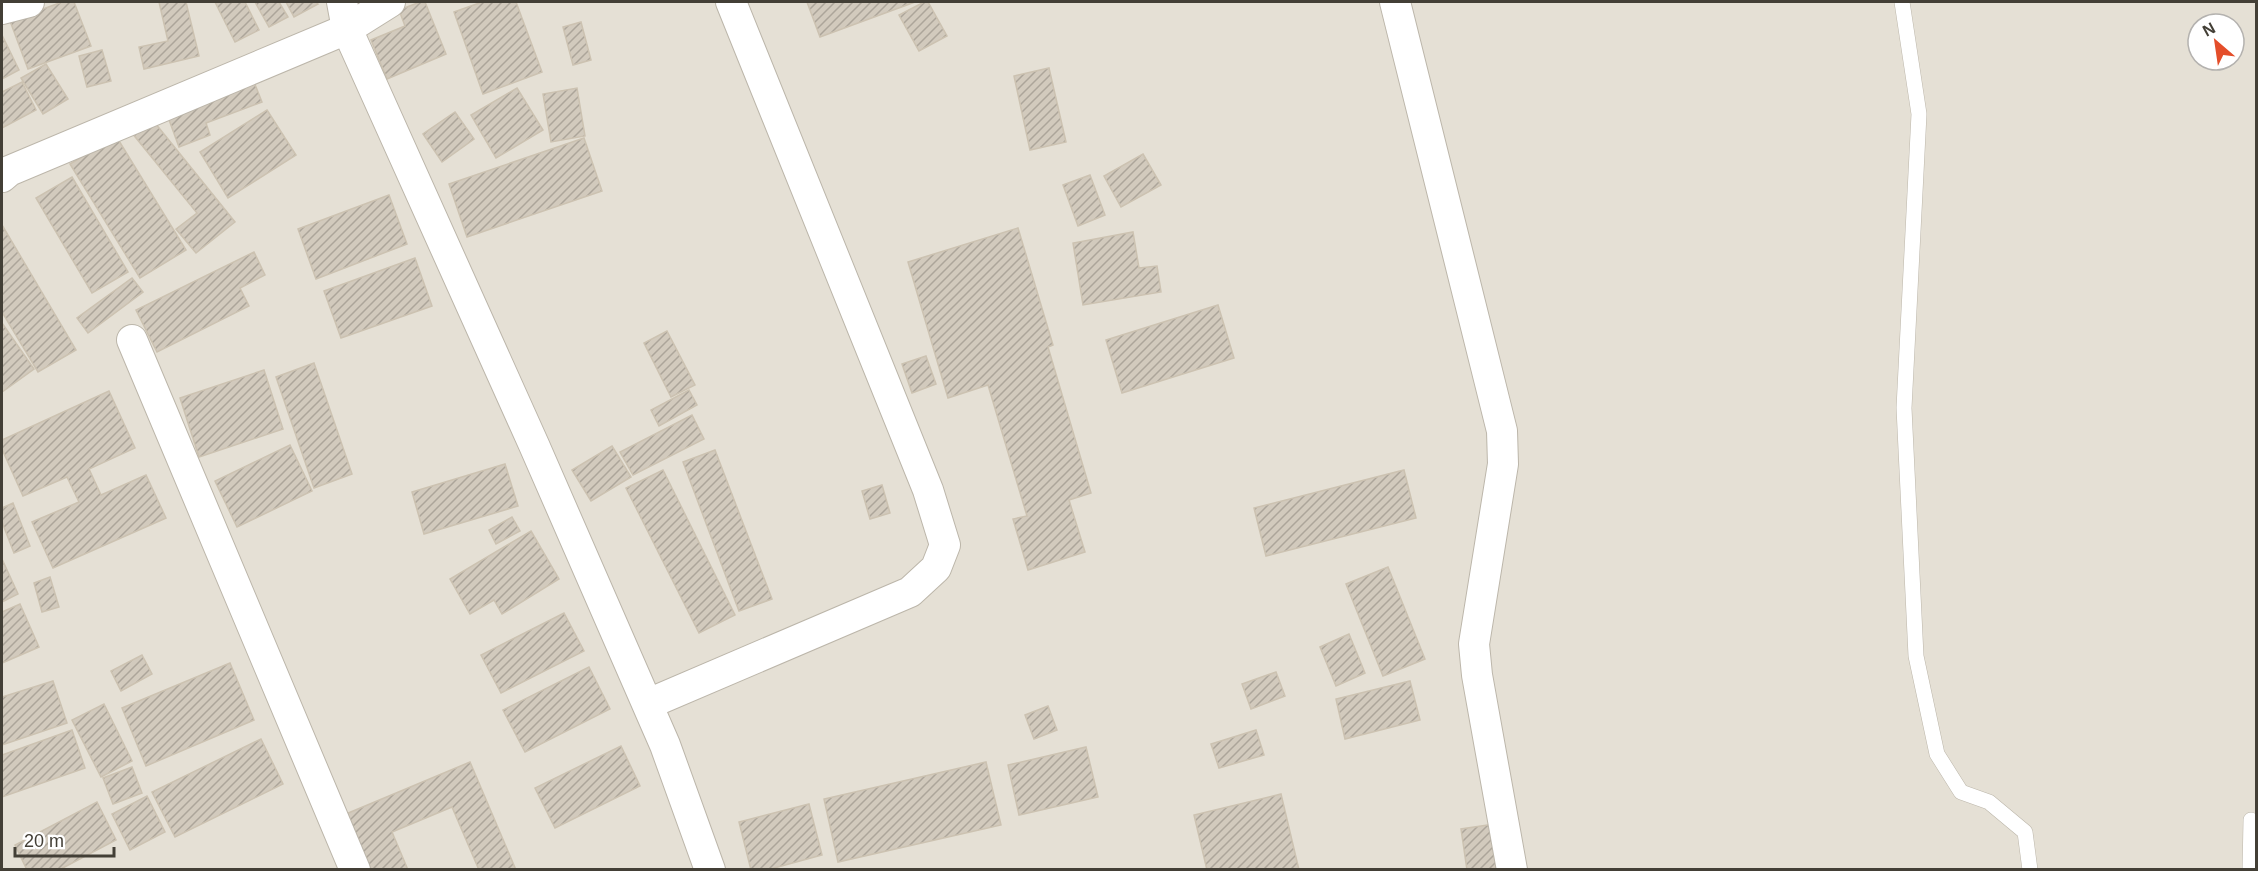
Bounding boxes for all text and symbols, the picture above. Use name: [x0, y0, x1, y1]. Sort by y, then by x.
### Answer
north arrow: [2186, 12, 2246, 72]
text: N: [2200, 19, 2218, 40]
scale bar: [15, 820, 114, 858]
text: 20 m: [24, 831, 64, 851]

